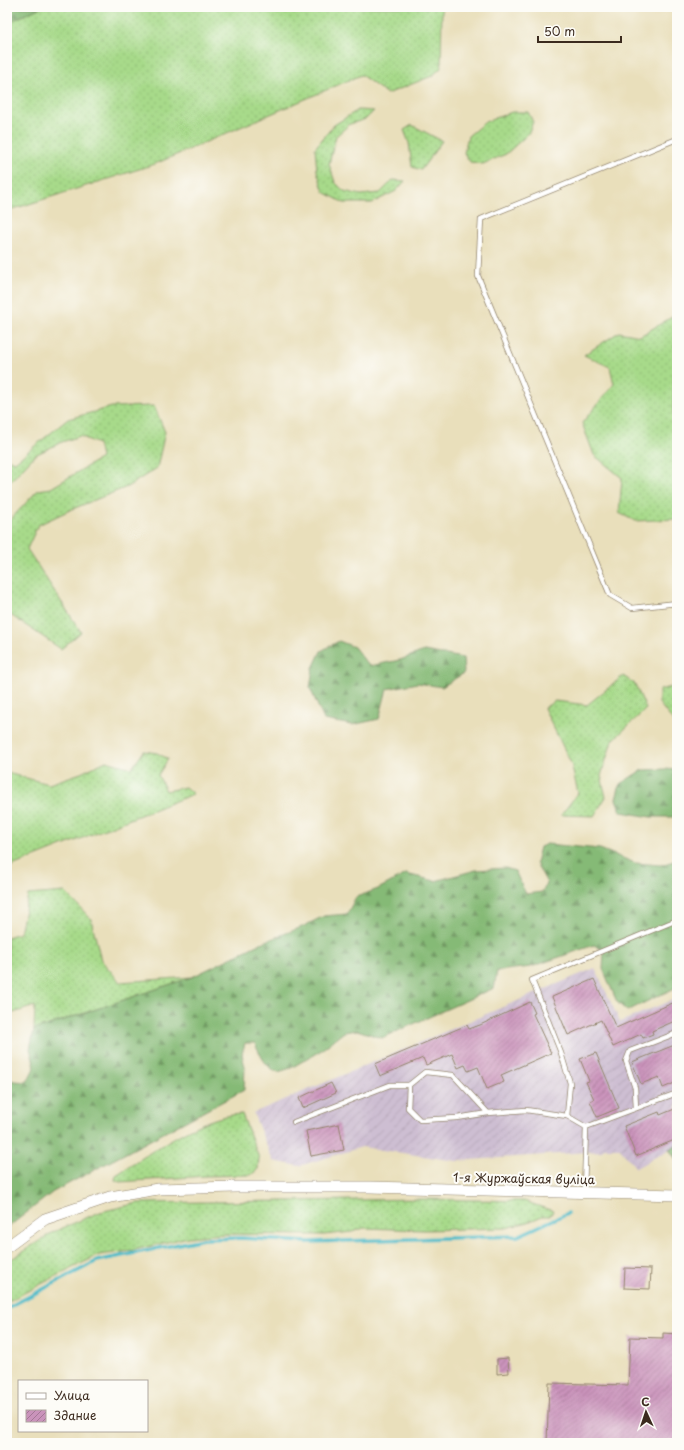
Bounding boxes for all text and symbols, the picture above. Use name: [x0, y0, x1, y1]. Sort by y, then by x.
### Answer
scale bar: [538, 18, 621, 44]
text: 50 m: [544, 22, 575, 40]
street label: 1-я Журжаўская вуліца: [453, 1168, 596, 1188]
legend: [18, 1380, 148, 1432]
text: Улица: [54, 1386, 90, 1404]
north arrow: [626, 1392, 666, 1432]
text: С: [641, 1393, 650, 1410]
text: Здание: [54, 1406, 96, 1424]

